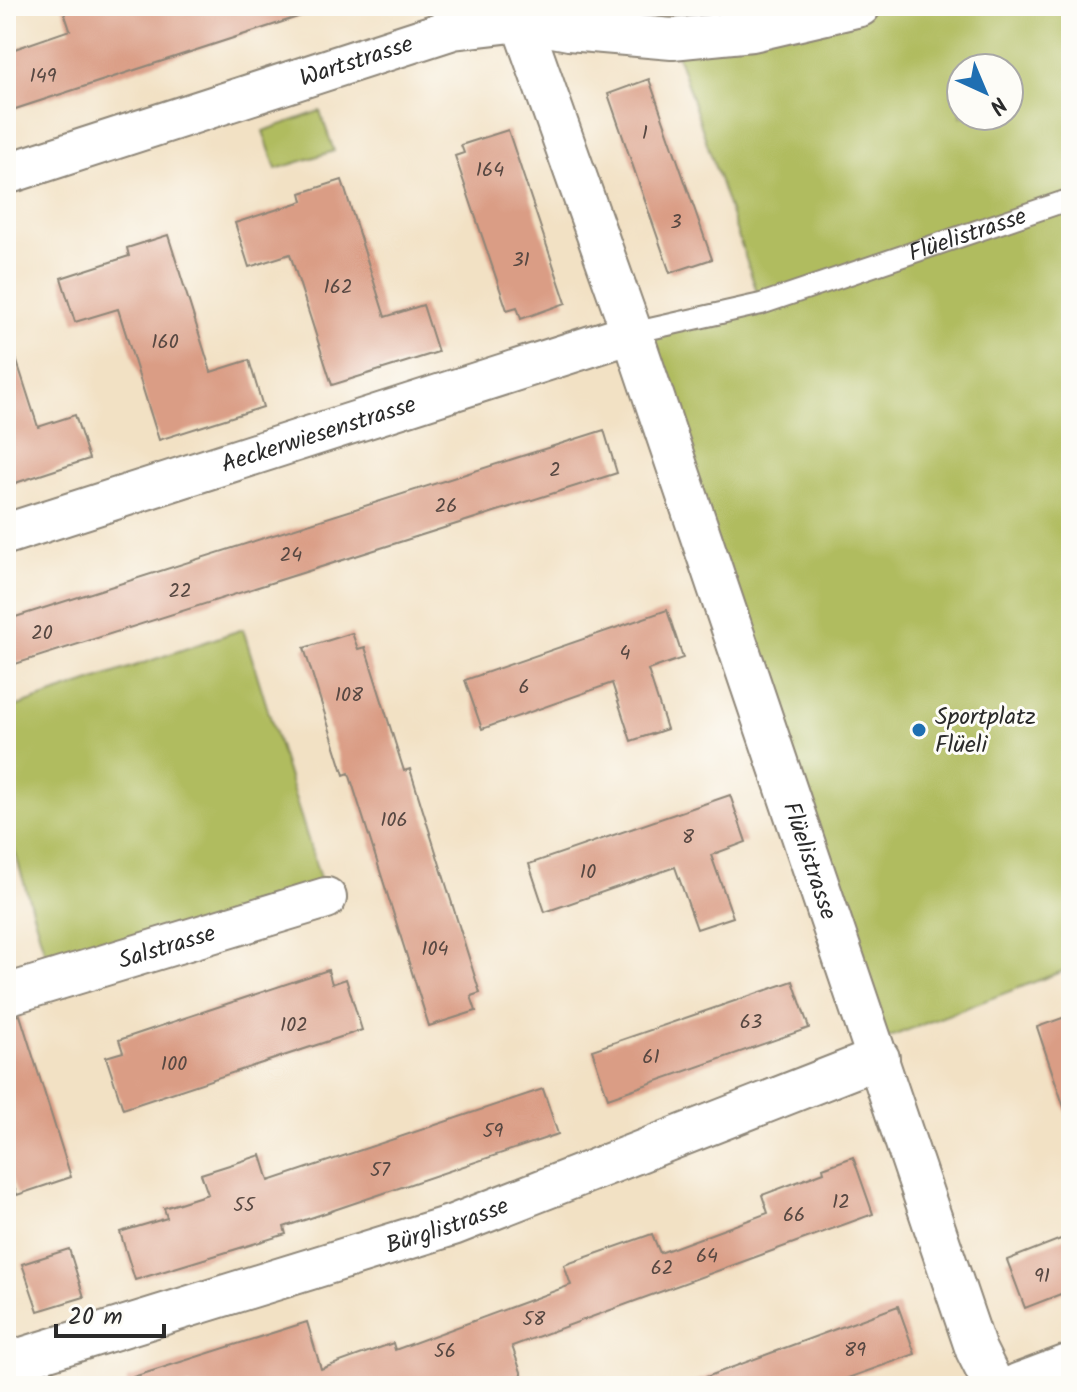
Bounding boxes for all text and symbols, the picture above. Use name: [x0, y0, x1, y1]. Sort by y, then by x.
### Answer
street label: Wartstrasse: [295, 25, 419, 99]
north arrow: [945, 52, 1025, 132]
house number: 149: [29, 61, 57, 93]
text: N: [980, 87, 1014, 122]
house number: 1: [642, 118, 648, 150]
house number: 164: [476, 155, 504, 187]
street label: Flüelistrasse: [904, 197, 1032, 274]
house number: 3: [670, 207, 682, 239]
house number: 31: [512, 245, 530, 277]
house number: 162: [323, 272, 353, 304]
house number: 160: [151, 327, 179, 359]
street label: Aeckerwiesenstrasse: [216, 386, 421, 485]
house number: 2: [549, 455, 561, 487]
house number: 26: [435, 491, 457, 523]
house number: 24: [280, 540, 302, 572]
house number: 22: [168, 576, 192, 608]
house number: 20: [31, 618, 53, 650]
house number: 4: [619, 638, 631, 670]
house number: 6: [518, 672, 530, 704]
house number: 108: [335, 680, 364, 712]
place label: Sportplatz Flüeli: [935, 698, 1036, 765]
marker: Sportplatz Flüeli: [910, 721, 928, 739]
street label: Flüelistrasse: [771, 797, 847, 925]
house number: 106: [380, 805, 408, 837]
house number: 8: [682, 822, 695, 854]
house number: 10: [580, 857, 596, 889]
street label: Salstrasse: [114, 914, 221, 981]
house number: 104: [421, 934, 449, 966]
house number: 63: [740, 1007, 762, 1039]
house number: 102: [280, 1010, 308, 1042]
house number: 61: [642, 1042, 660, 1074]
house number: 100: [161, 1049, 187, 1081]
house number: 59: [483, 1116, 503, 1148]
house number: 57: [370, 1155, 391, 1187]
street label: Bürglistrasse: [381, 1187, 515, 1266]
house number: 12: [832, 1187, 850, 1219]
house number: 55: [233, 1190, 256, 1222]
house number: 66: [783, 1200, 805, 1232]
house number: 64: [696, 1241, 718, 1273]
house number: 62: [651, 1253, 673, 1285]
house number: 91: [1034, 1261, 1050, 1293]
scale bar: [56, 1288, 164, 1338]
text: 20 m: [68, 1298, 123, 1337]
house number: 58: [523, 1304, 546, 1336]
house number: 89: [844, 1335, 866, 1367]
house number: 56: [434, 1336, 456, 1368]

